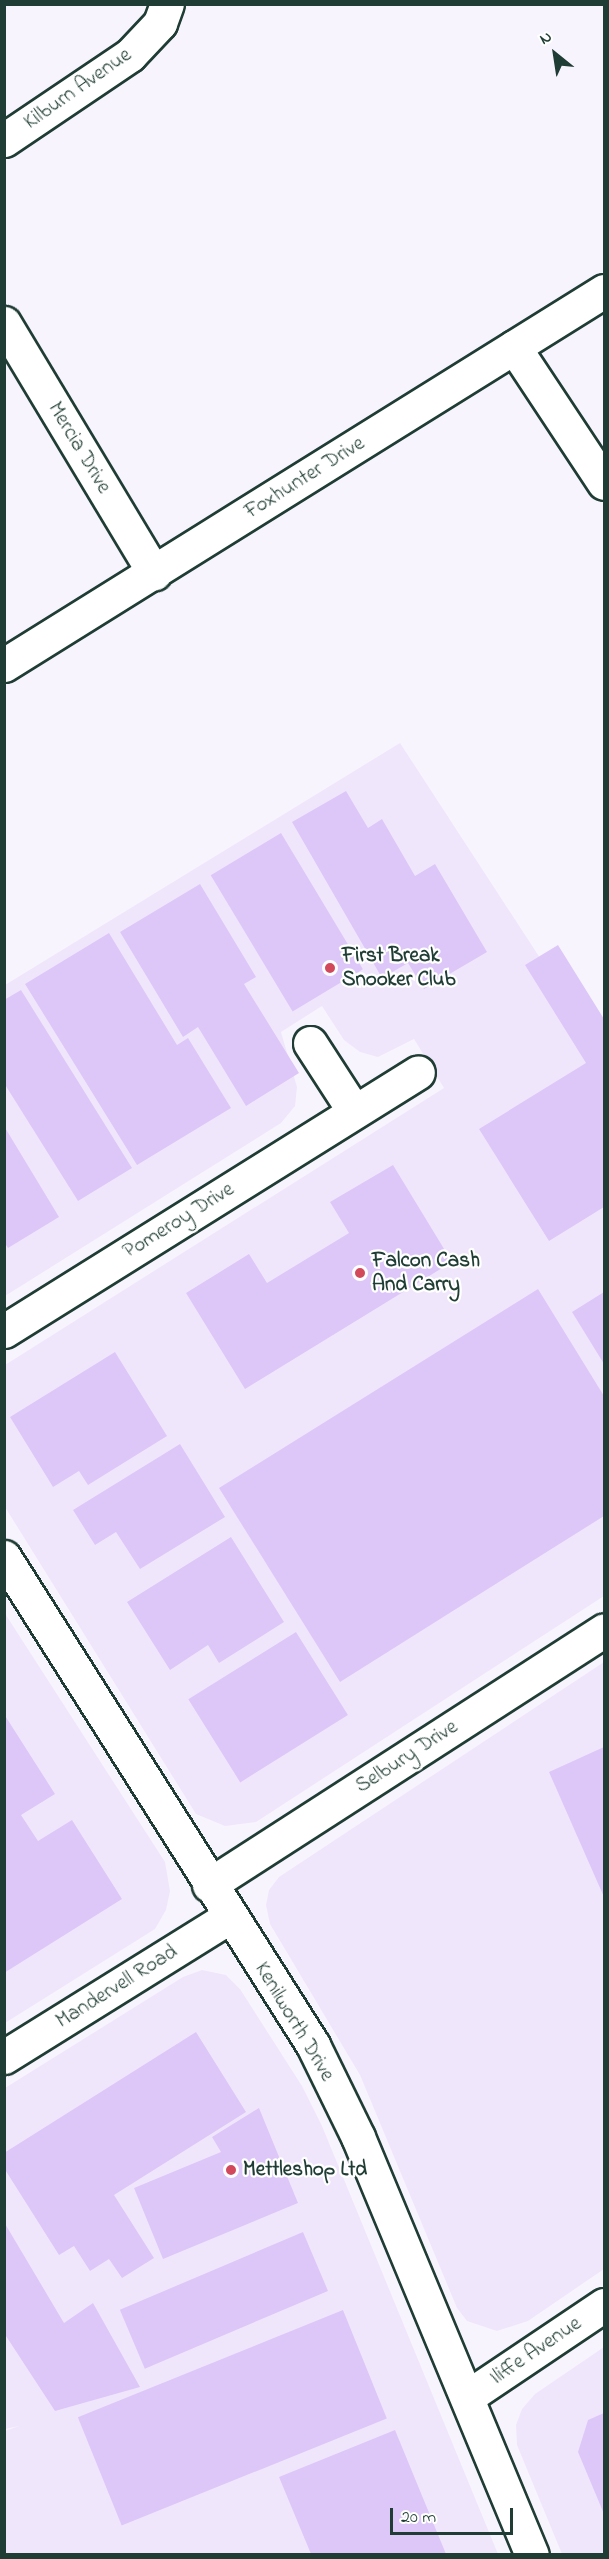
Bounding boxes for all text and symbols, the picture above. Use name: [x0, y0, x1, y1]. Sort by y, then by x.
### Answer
north arrow: [525, 24, 585, 84]
text: N: [535, 25, 557, 52]
street label: Kilburn Avenue: [19, 43, 137, 135]
street label: Mercia Drive: [42, 398, 116, 498]
street label: Foxhunter Drive: [240, 431, 370, 525]
place label: First Break Snooker Club: [342, 943, 456, 993]
marker: First Break Snooker Club: [323, 961, 337, 975]
street label: Pomeroy Drive: [119, 1177, 239, 1265]
place label: Falcon Cash And Carry: [372, 1248, 480, 1298]
marker: Falcon Cash And Carry: [353, 1266, 367, 1280]
street label: Selbury Drive: [351, 1715, 463, 1799]
street label: Mandervell Road: [52, 1940, 182, 2034]
street label: Kenilworth Drive: [249, 1958, 339, 2086]
place label: Mettleshop Ltd: [243, 2157, 367, 2183]
marker: Mettleshop Ltd: [224, 2163, 238, 2177]
street label: Iliffe Avenue: [486, 2311, 586, 2391]
scale bar: [393, 2496, 516, 2534]
text: 20 m: [401, 2505, 436, 2531]

